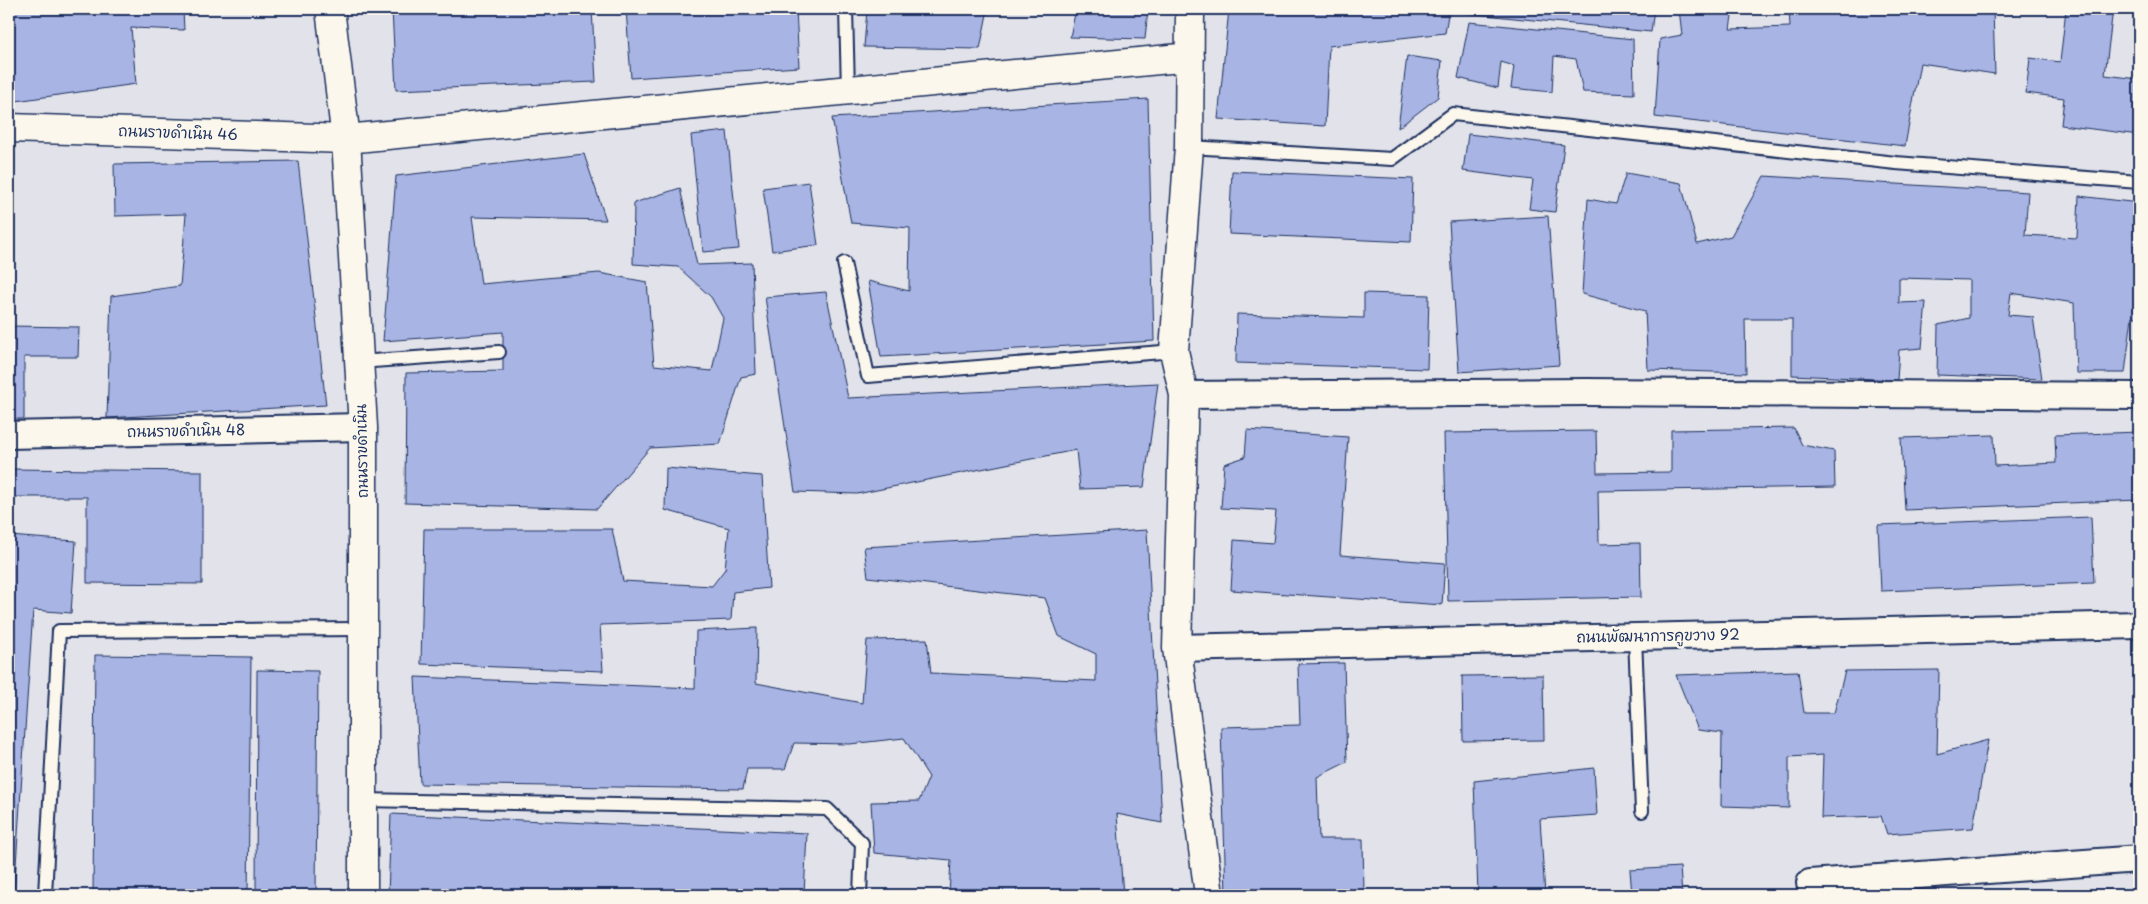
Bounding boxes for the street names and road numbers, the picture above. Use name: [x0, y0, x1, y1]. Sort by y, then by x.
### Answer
street label: ถนนราขดำเนิน 46: [118, 118, 238, 145]
street label: ถนนราขดำเนิน: [348, 404, 373, 498]
street label: ถนนราขดำเนิน 48: [127, 417, 245, 442]
street label: ถนนพัฒนาการคูขวาง 92: [1576, 622, 1740, 648]

